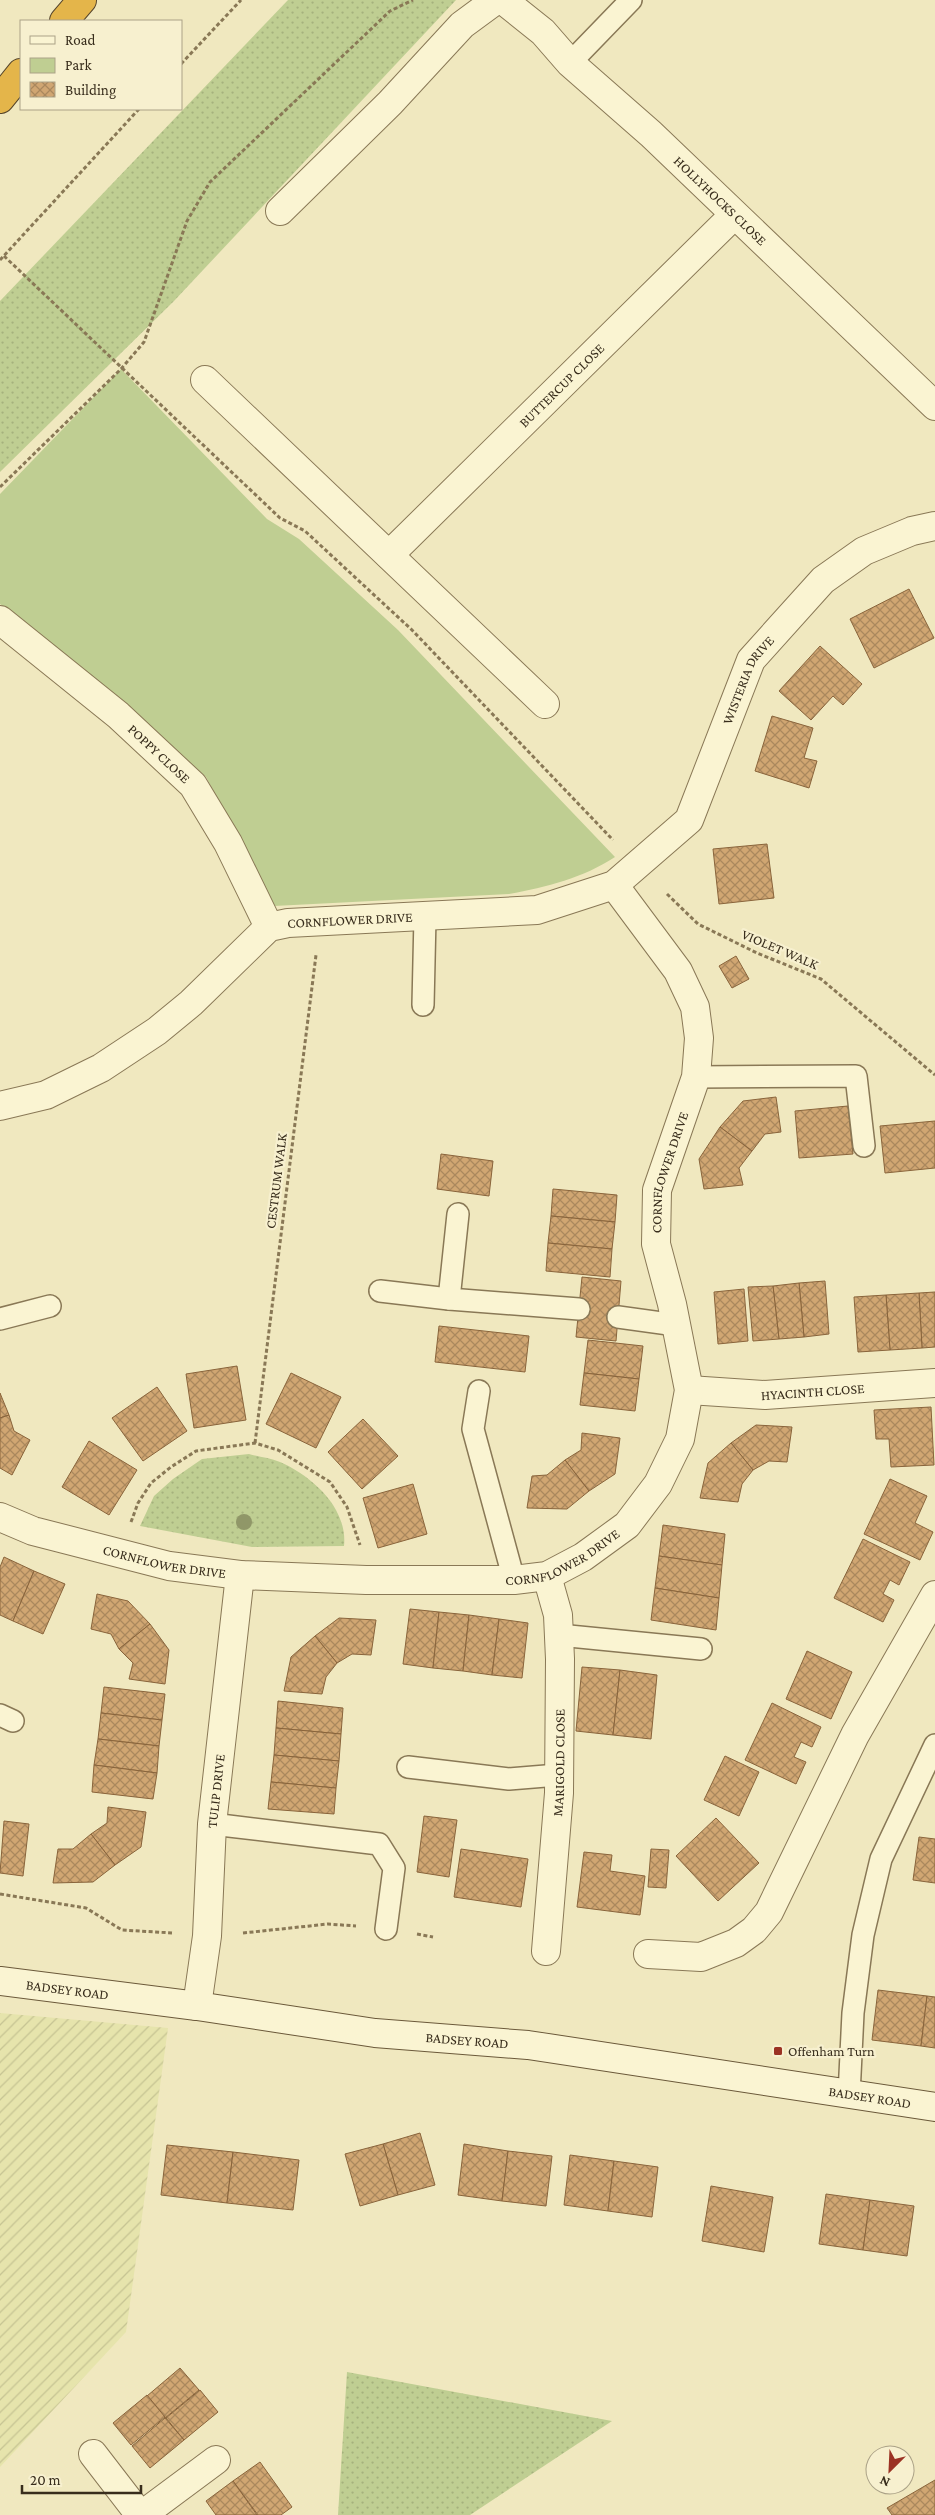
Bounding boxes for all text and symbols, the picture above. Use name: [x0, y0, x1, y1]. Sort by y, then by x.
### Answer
legend: [20, 20, 182, 110]
text: Road: [65, 32, 96, 48]
text: Park: [65, 57, 92, 73]
text: Building: [65, 82, 116, 99]
street label: HOLLYHOCKS CLOSE: [671, 152, 770, 249]
street label: BUTTERCUP CLOSE: [516, 340, 607, 430]
street label: WISTERIA DRIVE: [719, 632, 777, 727]
street label: POPPY CLOSE: [125, 721, 194, 787]
street label: CORNFLOWER DRIVE: [287, 908, 413, 931]
street label: VIOLET WALK: [739, 926, 822, 973]
street label: CORNFLOWER DRIVE: [648, 1109, 692, 1233]
street label: CESTRUM WALK: [262, 1131, 290, 1230]
street label: HYACINTH CLOSE: [760, 1380, 865, 1403]
street label: CORNFLOWER DRIVE: [505, 1525, 623, 1588]
street label: CORNFLOWER DRIVE: [101, 1541, 227, 1581]
street label: MARIGOLD CLOSE: [549, 1708, 568, 1817]
street label: TULIP DRIVE: [204, 1753, 228, 1828]
street label: BADSEY ROAD: [25, 1976, 110, 2003]
street label: BADSEY ROAD: [425, 2029, 509, 2051]
place label: Offenham Turn: [788, 2043, 875, 2059]
marker: Offenham Turn: [772, 2045, 784, 2057]
street label: BADSEY ROAD: [828, 2083, 912, 2111]
north arrow: [865, 2445, 915, 2495]
scale bar: [22, 2462, 141, 2494]
text: 20 m: [30, 2472, 61, 2488]
text: N: [877, 2472, 892, 2491]

